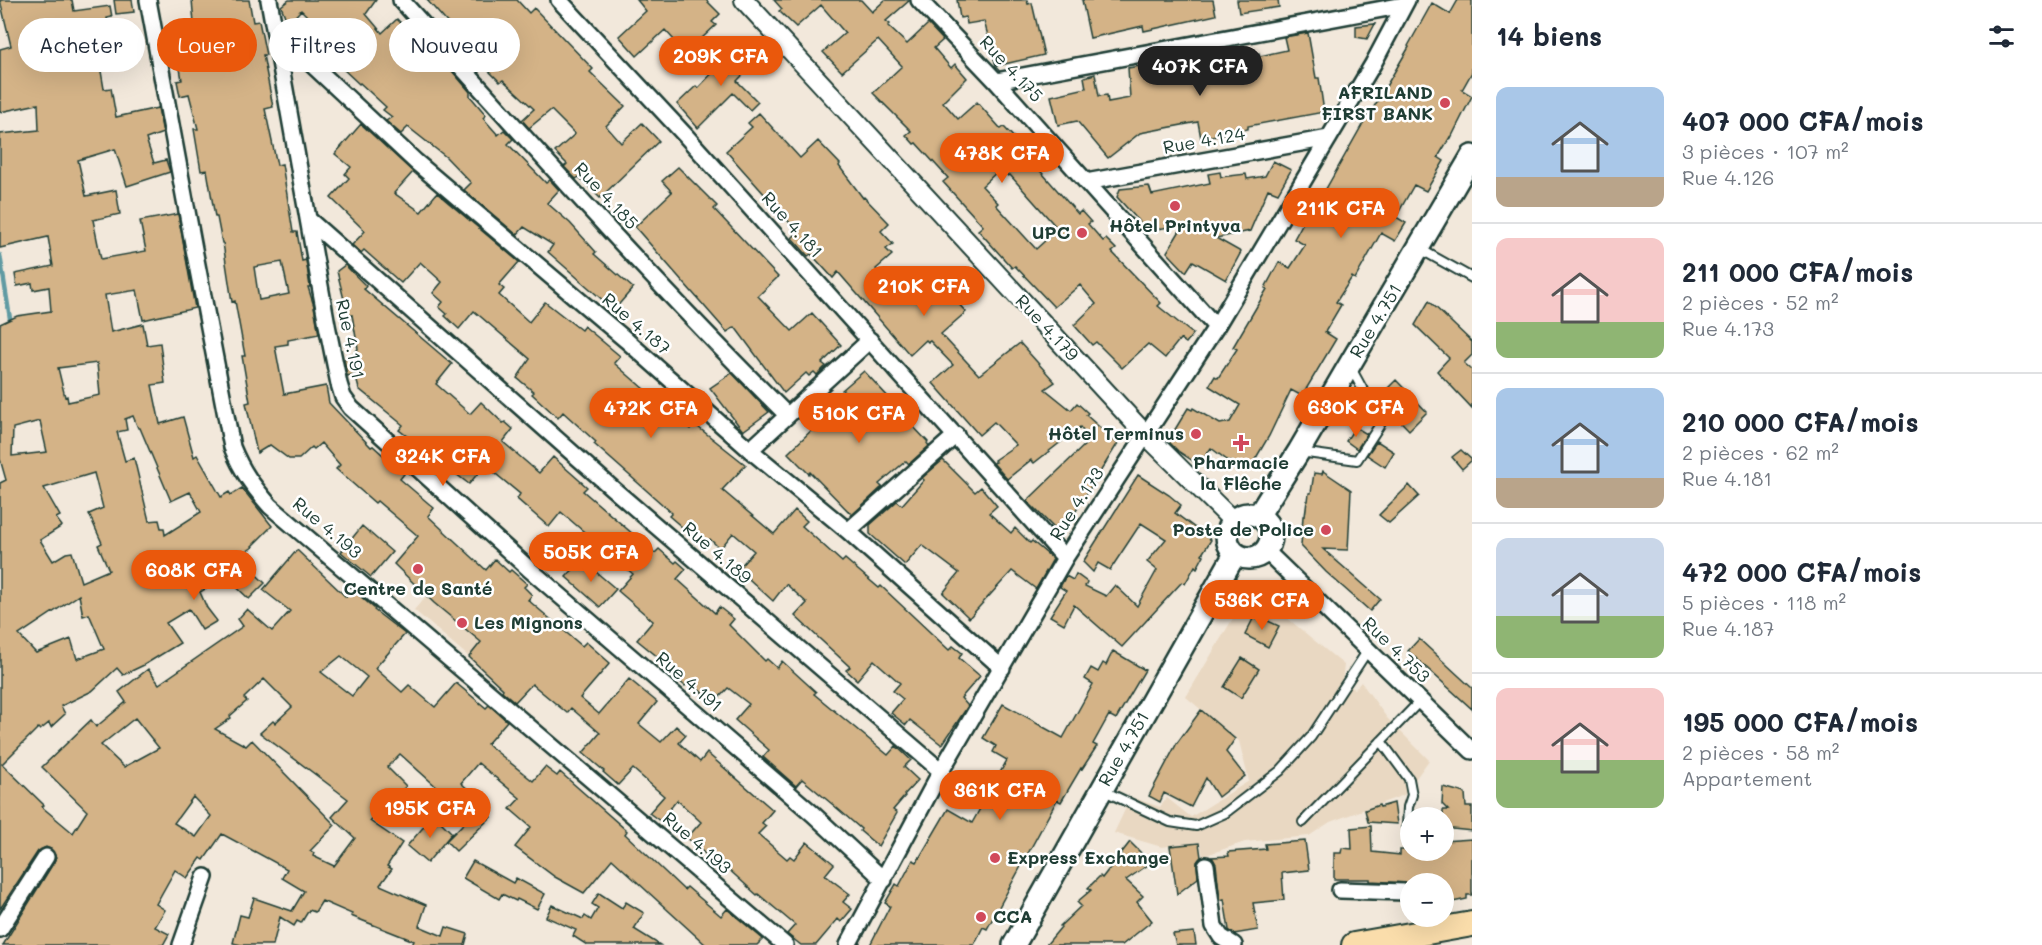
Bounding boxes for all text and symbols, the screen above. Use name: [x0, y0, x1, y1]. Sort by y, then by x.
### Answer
chip: Acheter: [18, 18, 145, 72]
chip: Louer: [157, 18, 257, 72]
chip: Filtres: [269, 18, 377, 72]
chip: Nouveau: [389, 18, 520, 72]
text: 14 biens: [1496, 19, 1602, 53]
icon: filters: [1985, 20, 2018, 53]
street label: Rue 4.175: [975, 30, 1049, 107]
pin: 209K CFA: [659, 36, 783, 87]
text: 209K CFA: [673, 42, 769, 68]
pin: 407K CFA: [1138, 46, 1262, 97]
text: 407K CFA: [1152, 52, 1248, 78]
place label: AFRILAND FIRST BANK: [1321, 80, 1433, 125]
marker: AFRILAND FIRST BANK: [1438, 96, 1452, 110]
text: 407 000 CFA/mois: [1682, 104, 1924, 138]
icon: home: [1544, 111, 1616, 183]
street label: Rue 4.124: [1161, 121, 1247, 159]
pin: 478K CFA: [940, 133, 1064, 184]
text: 3 pièces · 107 m²: [1682, 138, 1849, 164]
text: 478K CFA: [954, 139, 1050, 165]
street label: Rue 4.185: [569, 157, 644, 234]
text: Rue 4.126: [1682, 164, 1774, 190]
street label: Rue 4.181: [757, 186, 829, 263]
pin: 211K CFA: [1279, 188, 1403, 239]
text: 211K CFA: [1297, 194, 1385, 220]
marker: Hôtel Printyva: [1168, 199, 1182, 213]
place label: Hôtel Printyva: [1109, 213, 1241, 237]
place label: UPC: [1032, 220, 1070, 244]
marker: UPC: [1075, 226, 1089, 240]
text: 211 000 CFA/mois: [1682, 255, 1913, 289]
icon: home: [1544, 262, 1616, 334]
pin: 210K CFA: [862, 266, 986, 317]
text: 210K CFA: [878, 272, 970, 298]
street label: Rue 4.751: [1344, 279, 1407, 362]
street label: Rue 4.187: [597, 287, 676, 360]
street label: Rue 4.179: [1011, 289, 1085, 366]
text: 2 pièces · 52 m²: [1682, 289, 1838, 315]
street label: Rue 4.191: [331, 297, 371, 381]
text: Rue 4.173: [1682, 315, 1774, 341]
pin: 630K CFA: [1294, 387, 1418, 438]
pin: 472K CFA: [589, 388, 713, 439]
pin: 510K CFA: [797, 393, 921, 444]
text: 630K CFA: [1308, 393, 1404, 419]
text: 472K CFA: [604, 394, 698, 420]
text: 510K CFA: [812, 399, 906, 425]
text: 210 000 CFA/mois: [1682, 405, 1919, 439]
icon: home: [1544, 412, 1616, 484]
place label: Hôtel Terminus: [1048, 421, 1184, 445]
marker: Hôtel Terminus: [1189, 427, 1203, 441]
pin: 324K CFA: [381, 436, 505, 487]
marker: Pharmacie la Flêche: [1234, 436, 1248, 450]
text: 2 pièces · 62 m²: [1682, 439, 1839, 465]
text: 324K CFA: [395, 442, 491, 468]
place label: Pharmacie la Flêche: [1193, 450, 1289, 495]
street label: Rue 4.173: [1044, 462, 1109, 545]
text: Rue 4.181: [1682, 465, 1772, 491]
street label: Rue 4.193: [288, 491, 367, 563]
street label: Rue 4.189: [678, 516, 757, 589]
place label: Poste de Police: [1172, 517, 1314, 541]
marker: Poste de Police: [1319, 523, 1333, 537]
pin: 505K CFA: [529, 532, 653, 583]
text: 505K CFA: [543, 538, 639, 564]
pin: 608K CFA: [132, 550, 256, 601]
text: 472 000 CFA/mois: [1682, 555, 1921, 589]
text: 608K CFA: [145, 556, 243, 582]
marker: Centre de Santé: [411, 562, 425, 576]
icon: home: [1544, 562, 1616, 634]
place label: Centre de Santé: [344, 576, 493, 600]
pin: 536K CFA: [1200, 580, 1324, 631]
text: 536K CFA: [1214, 586, 1310, 612]
text: 5 pièces · 118 m²: [1682, 589, 1846, 615]
place label: Les Mignons: [474, 610, 583, 634]
street label: Rue 4.753: [1358, 611, 1436, 688]
text: Rue 4.187: [1682, 615, 1774, 641]
marker: Les Mignons: [455, 616, 469, 630]
street label: Rue 4.191: [651, 646, 728, 717]
text: 195 000 CFA/mois: [1682, 705, 1918, 739]
street label: Rue 4.751: [1092, 707, 1154, 790]
icon: home: [1544, 712, 1616, 784]
text: 2 pièces · 58 m²: [1682, 739, 1839, 765]
text: Appartement: [1682, 765, 1812, 791]
pin: 361K CFA: [938, 770, 1062, 821]
text: 361K CFA: [954, 776, 1046, 802]
pin: 195K CFA: [368, 788, 492, 839]
text: 195K CFA: [384, 794, 476, 820]
street label: Rue 4.193: [658, 806, 737, 879]
map controls: [1400, 807, 1454, 927]
button: +: [1400, 807, 1454, 861]
place label: Express Exchange: [1007, 845, 1169, 869]
marker: Express Exchange: [988, 851, 1002, 865]
button: −: [1400, 873, 1454, 927]
place label: CCA: [993, 904, 1032, 928]
marker: CCA: [974, 910, 988, 924]

